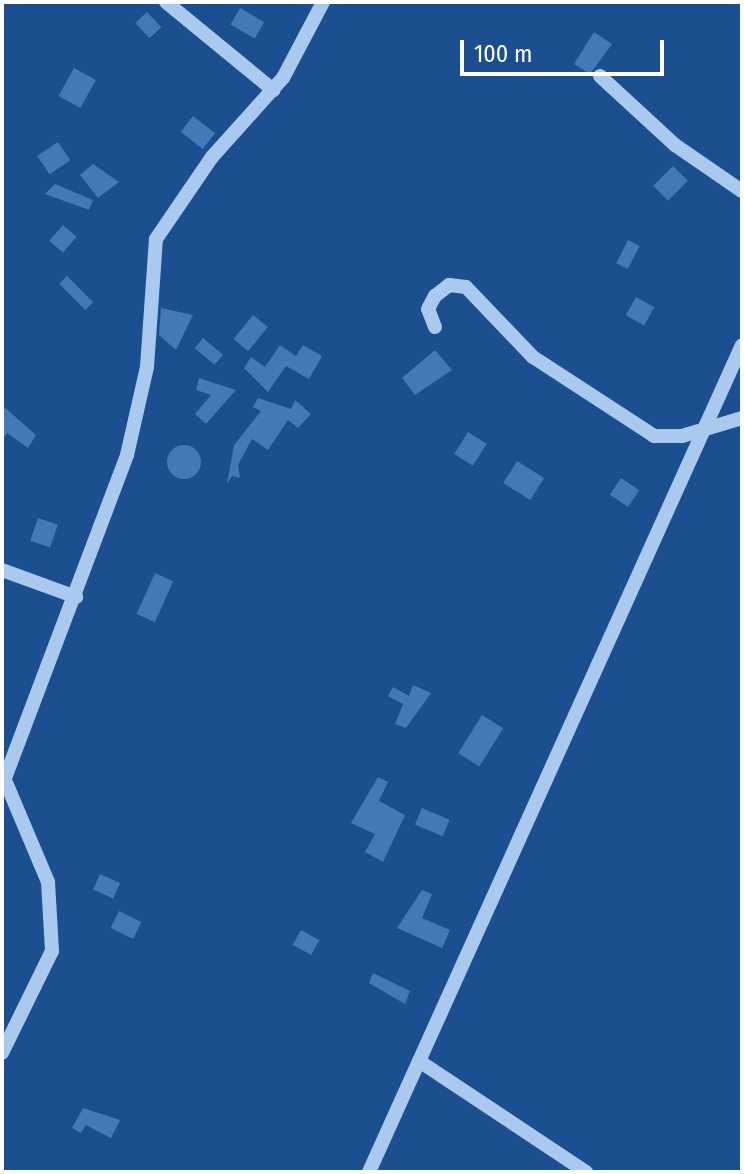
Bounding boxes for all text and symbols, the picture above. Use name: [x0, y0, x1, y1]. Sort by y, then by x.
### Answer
scale bar: [464, 24, 668, 74]
text: 100 m: [474, 40, 532, 68]

